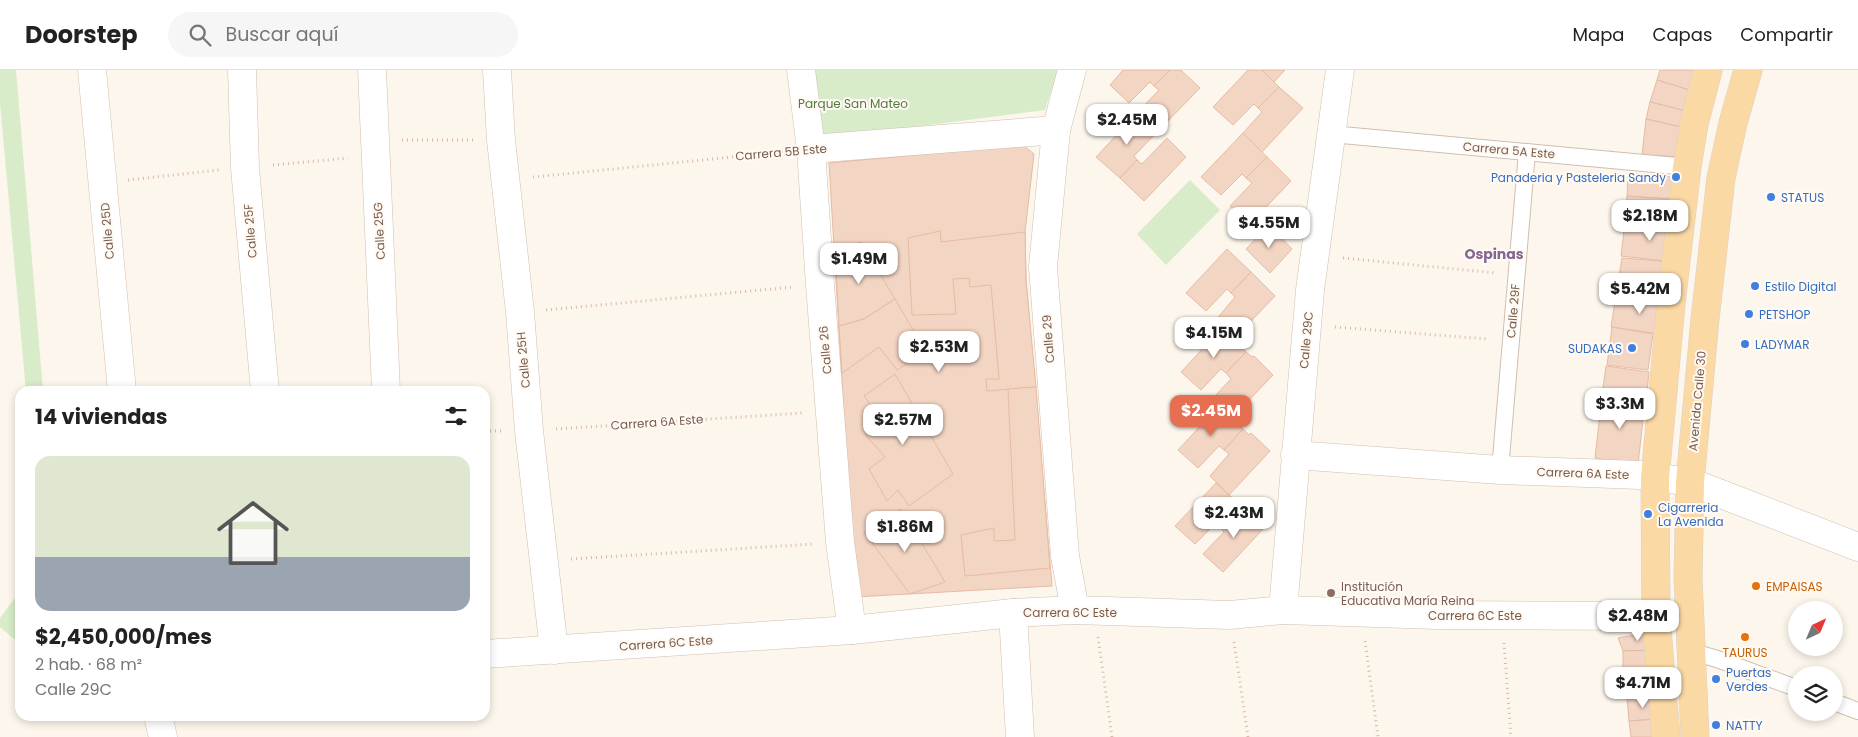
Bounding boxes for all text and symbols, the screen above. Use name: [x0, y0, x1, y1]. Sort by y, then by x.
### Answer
search box: [168, 12, 518, 57]
text: Doorstep: [25, 18, 138, 51]
icon: search: [186, 21, 214, 49]
text: Buscar aquí: [226, 21, 338, 48]
text: Mapa: [1572, 22, 1625, 47]
text: Capas: [1653, 22, 1712, 47]
text: Compartir: [1740, 22, 1833, 47]
park label: Parque San Mateo: [798, 95, 908, 112]
pin: $2.45M: [1086, 104, 1168, 146]
text: $2.45M: [1097, 108, 1157, 131]
street label: Carrera 5A Este: [1462, 137, 1556, 163]
street label: Carrera 5B Este: [734, 140, 828, 164]
place label: Panaderia y Pasteleria Sandy: [1491, 169, 1666, 186]
marker: Panaderia y Pasteleria Sandy: [1670, 171, 1682, 183]
place label: STATUS: [1781, 189, 1824, 206]
marker: STATUS: [1765, 191, 1777, 203]
pin: $2.18M: [1609, 200, 1691, 242]
street label: Calle 25D: [96, 202, 118, 260]
street label: Calle 25G: [369, 202, 389, 260]
street label: Calle 25F: [239, 203, 261, 259]
text: $2.18M: [1622, 204, 1678, 227]
pin: $4.55M: [1228, 206, 1310, 249]
text: $4.55M: [1238, 211, 1300, 234]
pin: $1.49M: [818, 242, 900, 285]
district label: Ospinas: [1464, 244, 1524, 264]
text: $1.49M: [831, 247, 887, 270]
pin: $5.42M: [1599, 272, 1681, 315]
text: $5.42M: [1610, 277, 1670, 300]
place label: Estilo Digital: [1765, 278, 1837, 295]
marker: Estilo Digital: [1749, 280, 1761, 292]
street label: Calle 29F: [1502, 283, 1524, 339]
place label: PETSHOP: [1759, 306, 1810, 323]
marker: PETSHOP: [1743, 308, 1755, 320]
street label: Calle 29C: [1295, 311, 1317, 369]
street label: Calle 29: [1038, 314, 1058, 364]
pin: $4.15M: [1173, 316, 1255, 359]
text: $4.15M: [1186, 321, 1242, 344]
street label: Calle 26: [814, 325, 836, 375]
pin: $2.53M: [898, 330, 980, 373]
street label: Calle 25H: [512, 331, 534, 389]
text: $2.53M: [910, 335, 968, 358]
place label: LADYMAR: [1755, 336, 1809, 353]
marker: LADYMAR: [1739, 338, 1751, 350]
place label: SUDAKAS: [1568, 340, 1622, 357]
marker: SUDAKAS: [1626, 342, 1638, 354]
street label: Avenida Calle 30: [1684, 350, 1710, 452]
pin: $3.3M: [1585, 388, 1655, 430]
text: $3.3M: [1595, 392, 1645, 415]
pin: $2.45M: [1170, 394, 1252, 437]
text: $2.45M: [1181, 399, 1241, 422]
text: 14 viviendas: [35, 402, 168, 431]
icon: filters: [442, 402, 470, 430]
pin: $2.57M: [862, 404, 944, 446]
text: $2.57M: [874, 408, 932, 431]
street label: Carrera 6A Este: [610, 410, 704, 434]
street label: Carrera 6A Este: [1536, 463, 1630, 483]
icon: home: [208, 488, 298, 578]
pin: $2.43M: [1193, 496, 1275, 539]
place label: Cigarreria La Avenida: [1658, 499, 1724, 530]
text: $2.43M: [1204, 501, 1264, 524]
marker: Cigarreria La Avenida: [1642, 508, 1654, 520]
pin: $1.86M: [864, 510, 946, 553]
text: $1.86M: [877, 515, 933, 538]
place label: Institución Educativa María Reina: [1341, 578, 1474, 609]
place label: EMPAISAS: [1766, 578, 1823, 595]
marker: EMPAISAS: [1750, 580, 1762, 592]
marker: Institución Educativa María Reina: [1325, 587, 1337, 599]
pin: $2.48M: [1597, 600, 1679, 642]
north arrow: [1788, 601, 1842, 656]
map controls: [1788, 601, 1843, 721]
street label: Carrera 6C Este: [1023, 604, 1117, 621]
text: $2.48M: [1608, 604, 1668, 627]
street label: Carrera 6C Este: [1428, 607, 1522, 624]
text: $2,450,000/mes: [35, 622, 212, 651]
street label: Carrera 6C Este: [619, 631, 713, 655]
marker: TAURUS: [1739, 631, 1751, 643]
place label: TAURUS: [1722, 644, 1768, 661]
text: 2 hab. · 68 m²: [35, 653, 142, 676]
place label: Puertas Verdes: [1726, 664, 1771, 695]
pin: $4.71M: [1602, 666, 1684, 709]
button: layers: [1788, 666, 1843, 721]
text: $4.71M: [1615, 671, 1671, 694]
marker: Puertas Verdes: [1710, 673, 1722, 685]
text: Calle 29C: [35, 678, 112, 701]
place label: NATTY: [1726, 717, 1763, 734]
marker: NATTY: [1710, 719, 1722, 731]

